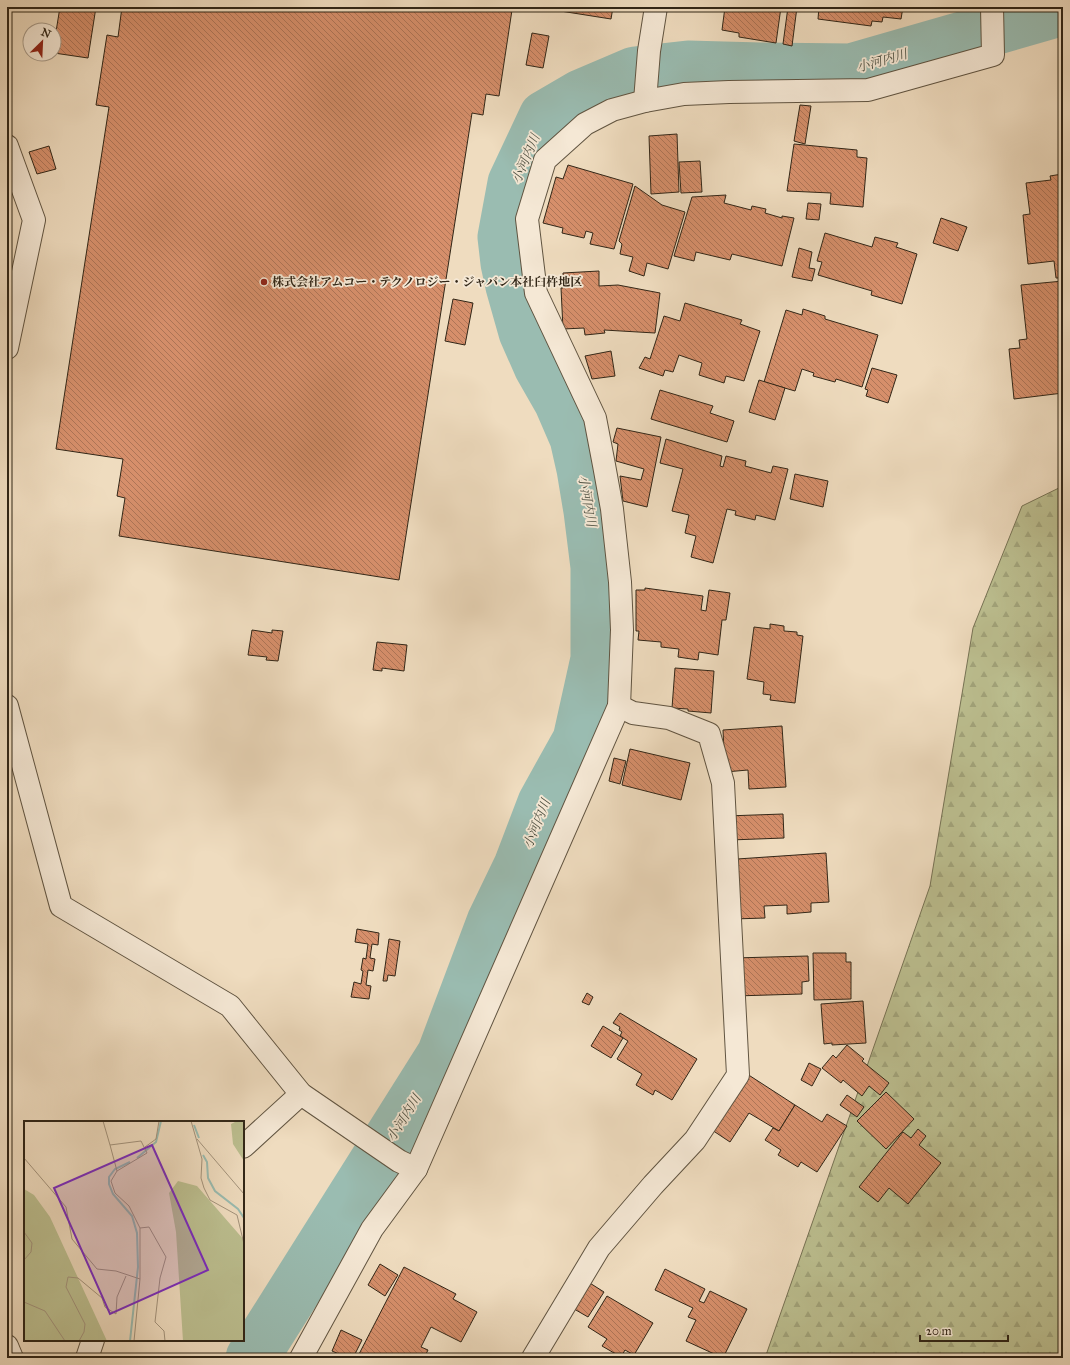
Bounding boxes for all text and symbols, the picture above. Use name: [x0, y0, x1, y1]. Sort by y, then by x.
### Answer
north arrow: [22, 22, 62, 62]
text: N: [39, 25, 53, 41]
water label: 小河内川: [855, 46, 911, 76]
water label: 小河内川: [508, 130, 544, 186]
place label: 株式会社アムコー・テクノロジー・ジャパン本社臼杵地区: [272, 275, 582, 289]
marker: 株式会社アムコー・テクノロジー・ジャパン本社臼杵地区: [259, 277, 269, 287]
water label: 小河内川: [575, 474, 600, 530]
water label: 小河内川: [520, 795, 555, 851]
water label: 小河内川: [383, 1090, 426, 1144]
inset map: [24, 1121, 244, 1341]
scale bar: [920, 1317, 1008, 1343]
text: 20 m: [926, 1324, 952, 1338]

